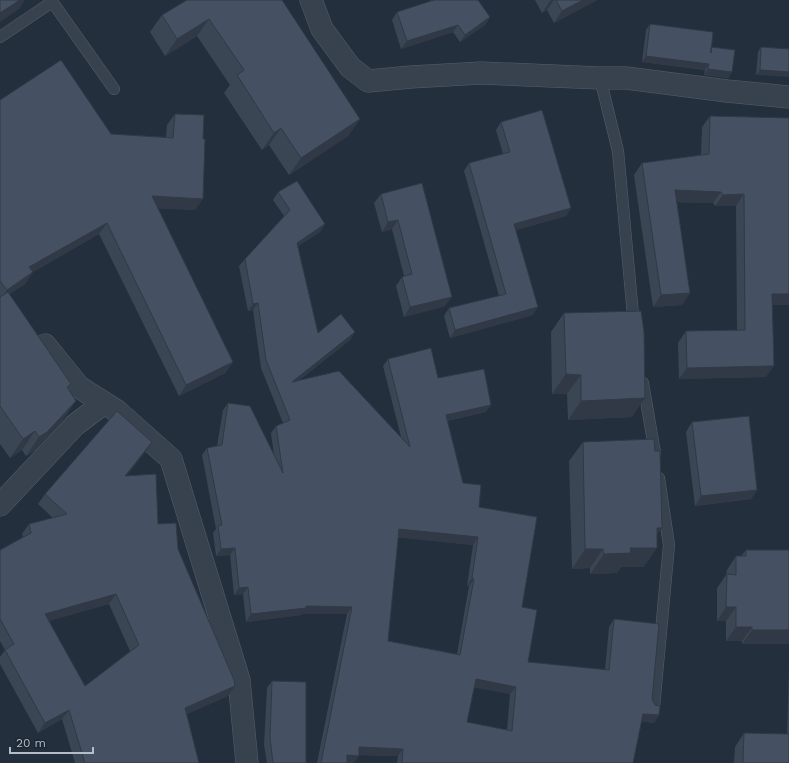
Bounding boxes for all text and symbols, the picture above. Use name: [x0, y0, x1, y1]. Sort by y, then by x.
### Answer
scale bar: [10, 729, 93, 755]
text: 20 m: [16, 736, 46, 750]

